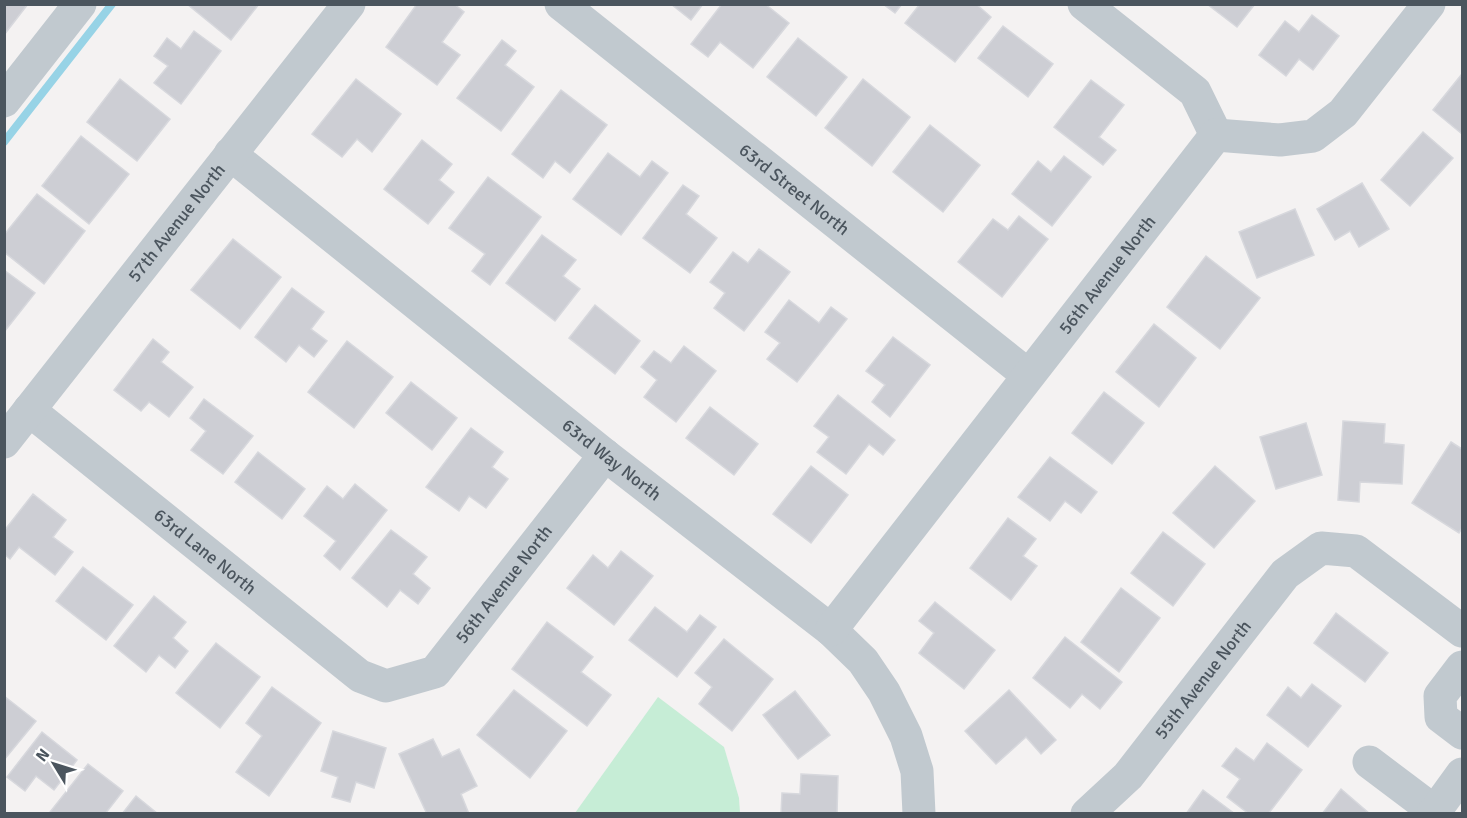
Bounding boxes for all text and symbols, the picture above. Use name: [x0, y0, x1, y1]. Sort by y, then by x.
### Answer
street label: 63rd Street North: [735, 139, 854, 240]
street label: 57th Avenue North: [123, 159, 230, 286]
street label: 56th Avenue North: [1054, 211, 1160, 339]
street label: 63rd Way North: [558, 414, 666, 505]
street label: 63rd Lane North: [149, 504, 261, 599]
street label: 56th Avenue North: [451, 520, 557, 648]
street label: 55th Avenue North: [1150, 616, 1256, 743]
north arrow: [24, 734, 84, 794]
text: N: [32, 745, 54, 766]

